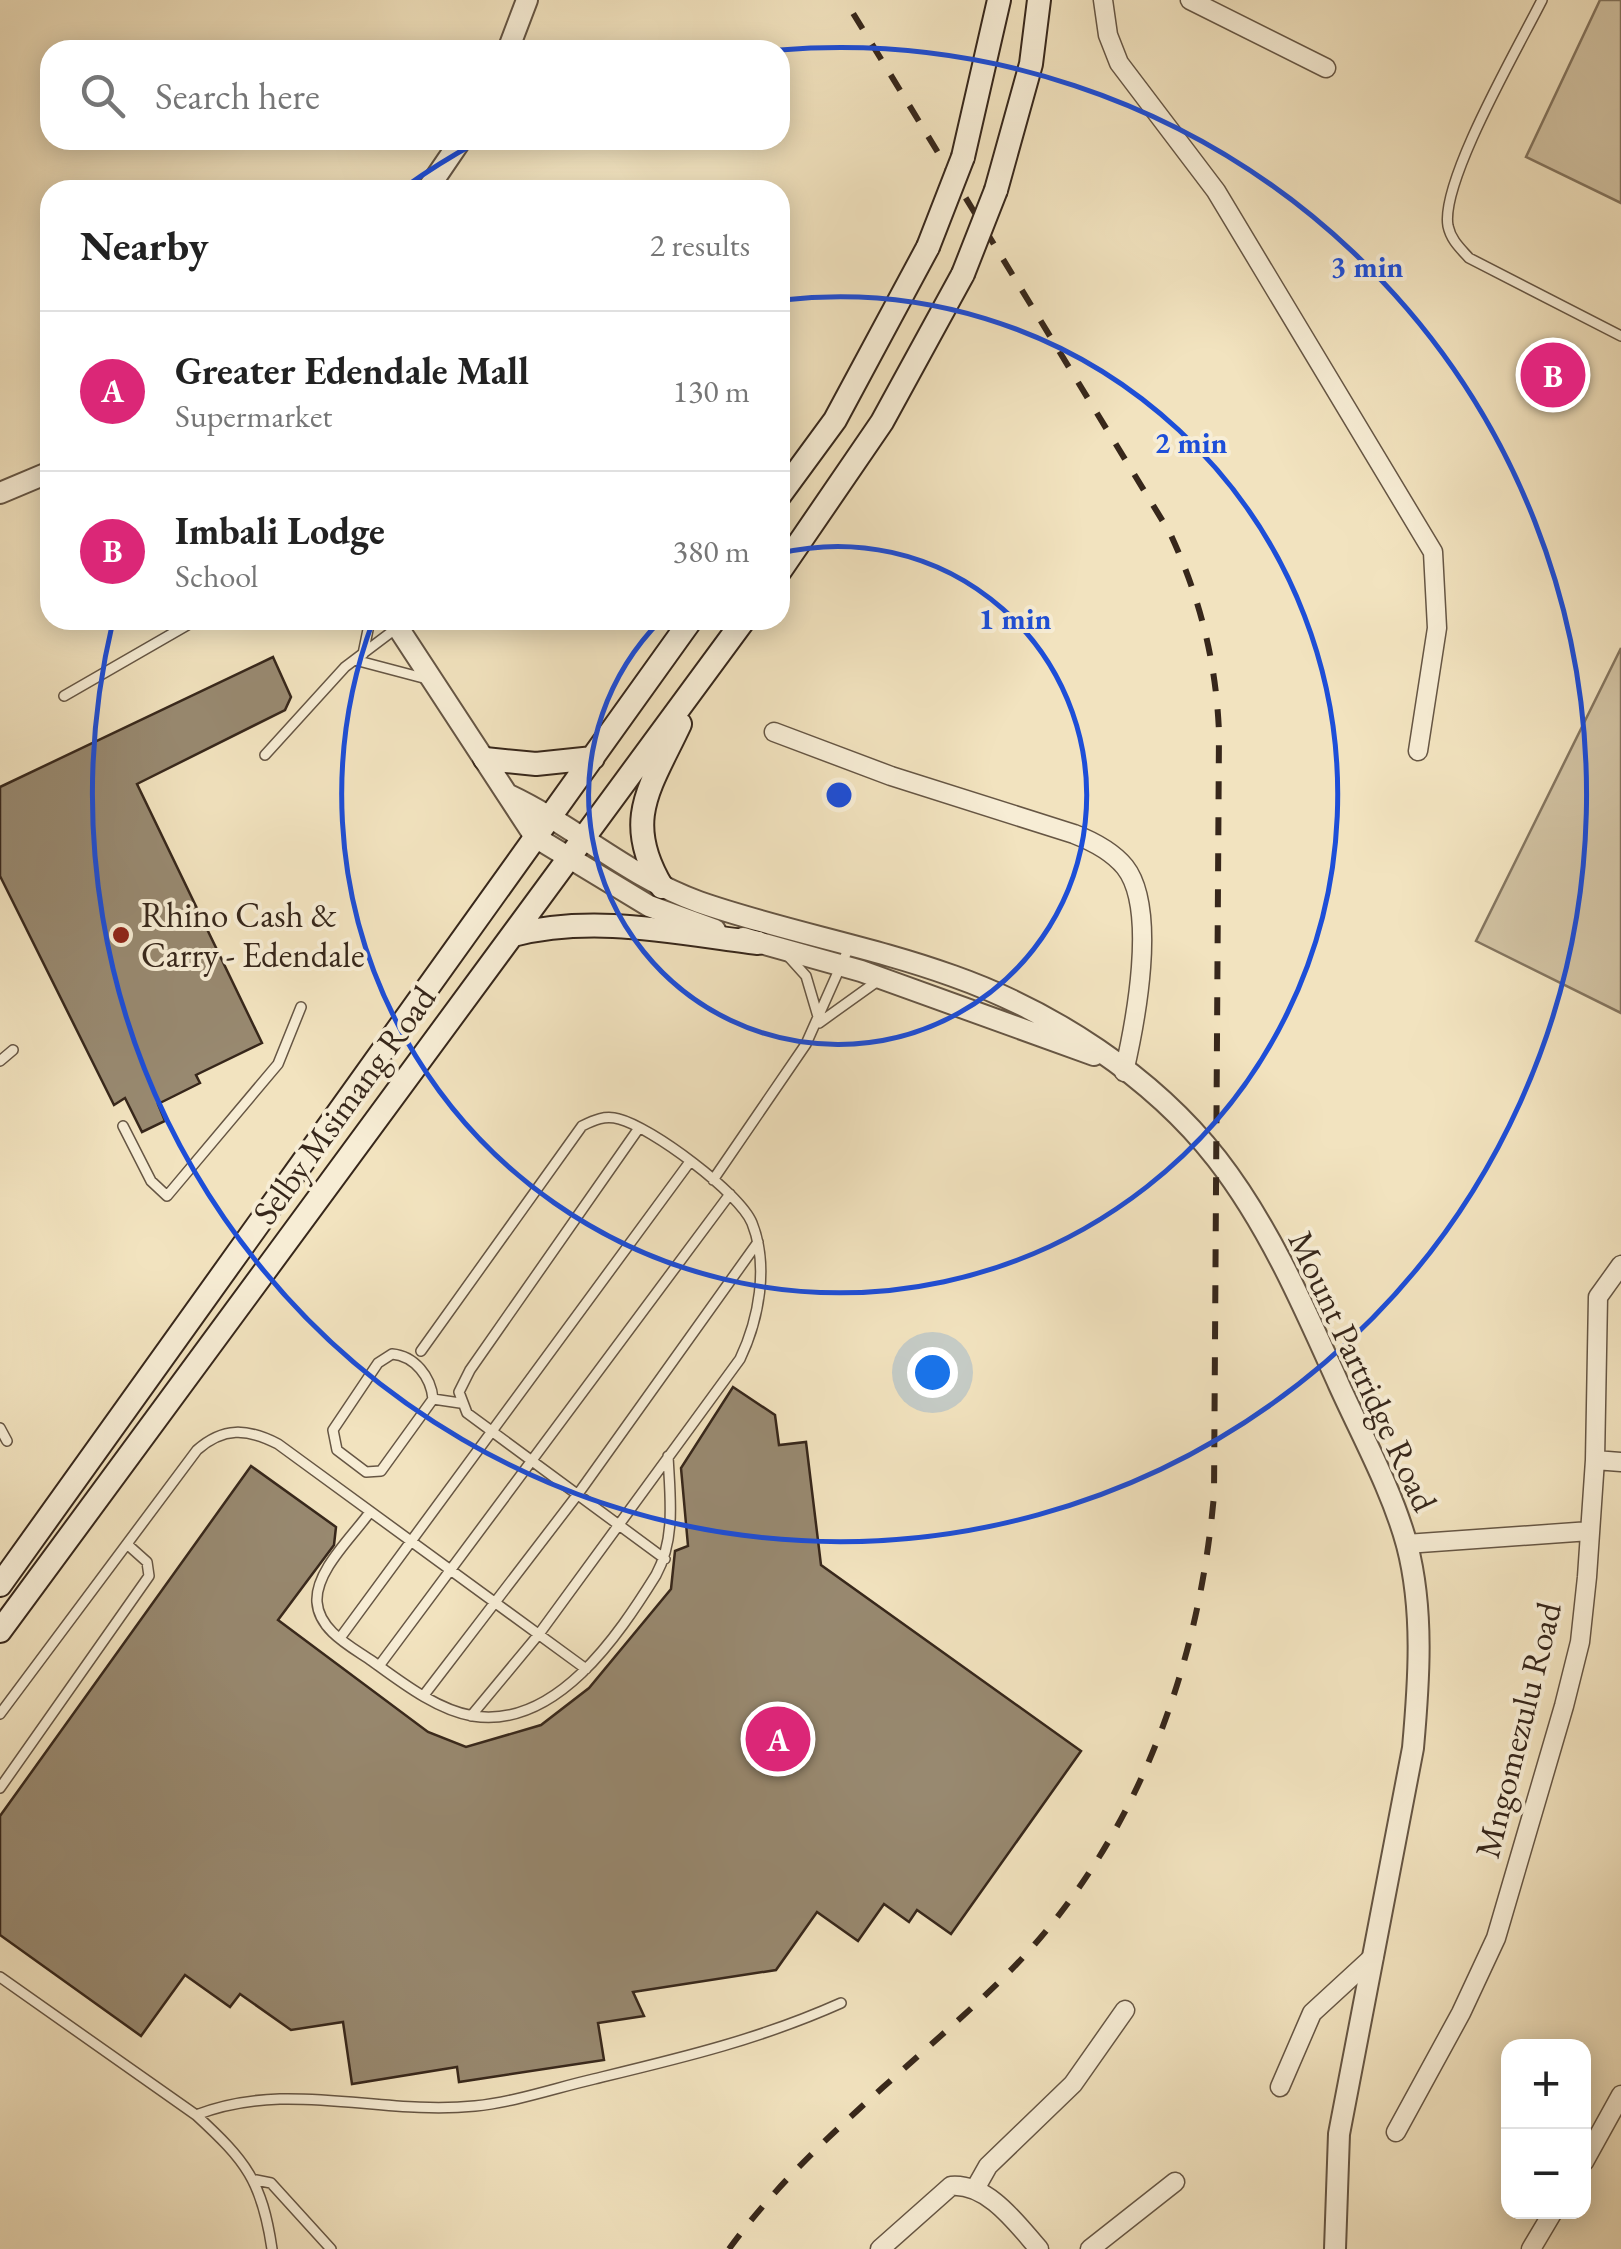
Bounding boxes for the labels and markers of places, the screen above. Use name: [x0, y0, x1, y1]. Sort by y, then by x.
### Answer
pin: B: [1520, 338, 1586, 412]
centre of rings: [821, 777, 857, 813]
place label: Rhino Cash & Carry - Edendale: [141, 892, 365, 977]
marker: Rhino Cash & Carry - Edendale: [110, 924, 132, 946]
pin: A: [746, 1702, 810, 1776]

